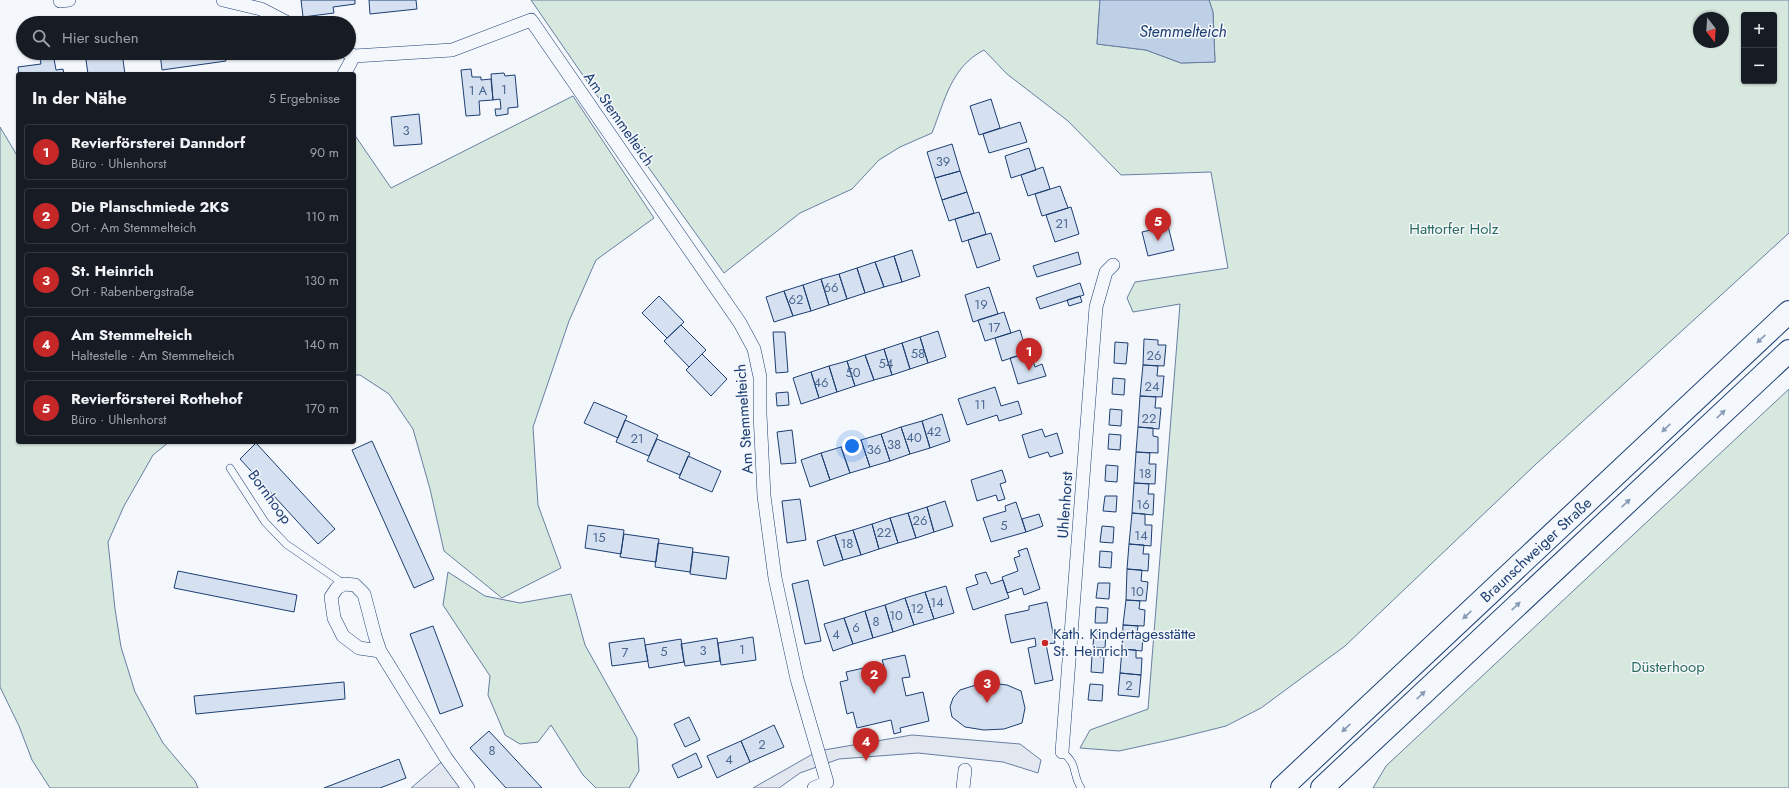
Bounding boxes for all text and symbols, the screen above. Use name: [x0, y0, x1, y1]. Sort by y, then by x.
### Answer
north arrow: [1693, 12, 1729, 48]
map controls: [1741, 12, 1777, 84]
button: +: [1741, 12, 1777, 48]
search box: [16, 16, 356, 60]
water label: Stemmelteich: [1139, 20, 1227, 43]
icon: search: [30, 27, 52, 49]
text: Hier suchen: [62, 27, 139, 49]
button: −: [1741, 48, 1777, 84]
street label: Am Stemmelteich: [578, 67, 660, 171]
house number: 1: [501, 80, 507, 99]
house number: 1 A: [469, 81, 488, 100]
text: In der Nähe: [32, 86, 127, 110]
text: 5 Ergebnisse: [268, 89, 340, 108]
house number: 3: [402, 121, 410, 140]
text: Revierförsterei Danndorf: [71, 132, 245, 154]
text: 1: [43, 143, 49, 162]
text: 90 m: [310, 143, 339, 162]
house number: 39: [936, 152, 950, 171]
text: Büro · Uhlenhorst: [71, 154, 166, 173]
text: Die Planschmiede 2KS: [71, 196, 229, 218]
text: 2: [42, 207, 50, 226]
text: 110 m: [305, 207, 339, 226]
pin: 5: [1145, 208, 1171, 241]
house number: 21: [1055, 214, 1069, 233]
text: Ort · Am Stemmelteich: [71, 218, 196, 237]
park label: Hattorfer Holz: [1409, 218, 1499, 240]
text: St. Heinrich: [71, 260, 154, 282]
text: 3: [42, 271, 50, 290]
text: 130 m: [304, 271, 339, 290]
house number: 66: [824, 278, 838, 297]
text: Ort · Rabenbergstraße: [71, 282, 194, 301]
house number: 62: [789, 290, 803, 309]
house number: 19: [974, 295, 988, 314]
house number: 17: [988, 318, 1001, 337]
text: Am Stemmelteich: [71, 324, 192, 346]
one-way arrow: [1756, 334, 1765, 343]
text: 4: [41, 335, 51, 354]
text: 140 m: [304, 335, 339, 354]
pin: 1: [1016, 338, 1042, 371]
house number: 58: [911, 344, 925, 363]
text: Haltestelle · Am Stemmelteich: [71, 346, 235, 365]
house number: 26: [1147, 346, 1161, 365]
house number: 54: [879, 354, 894, 373]
street label: Am Stemmelteich: [729, 363, 759, 475]
house number: 50: [845, 363, 861, 382]
house number: 46: [813, 373, 829, 392]
house number: 24: [1145, 377, 1160, 396]
text: Revierförsterei Rothehof: [71, 388, 242, 410]
house number: 11: [974, 395, 986, 414]
text: 5: [42, 399, 50, 418]
text: 170 m: [304, 399, 339, 418]
house number: 22: [1142, 409, 1156, 428]
one-way arrow: [1716, 409, 1726, 419]
text: Büro · Uhlenhorst: [71, 410, 166, 429]
house number: 42: [927, 422, 941, 441]
one-way arrow: [1661, 423, 1671, 433]
house number: 40: [906, 428, 922, 447]
house number: 21: [630, 429, 644, 448]
house number: 38: [887, 435, 901, 454]
your location: [842, 436, 862, 456]
house number: 36: [867, 440, 881, 459]
house number: 18: [1139, 464, 1151, 483]
street label: Bornhoop: [243, 465, 297, 529]
street label: Uhlenhorst: [1052, 470, 1078, 539]
street label: Braunschweiger Straße: [1475, 492, 1597, 608]
house number: 16: [1136, 495, 1150, 514]
one-way arrow: [1621, 498, 1631, 508]
house number: 26: [913, 511, 927, 530]
house number: 5: [1000, 516, 1008, 535]
house number: 22: [877, 523, 891, 542]
house number: 14: [1134, 526, 1148, 545]
house number: 15: [592, 528, 606, 547]
house number: 18: [841, 534, 853, 553]
house number: 10: [1130, 582, 1144, 601]
house number: 14: [930, 593, 944, 612]
house number: 12: [910, 599, 924, 618]
one-way arrow: [1511, 602, 1521, 611]
house number: 10: [889, 606, 903, 625]
one-way arrow: [1462, 610, 1471, 619]
house number: 8: [872, 612, 880, 631]
house number: 6: [852, 618, 860, 637]
place label: Kath. Kindertagesstätte St. Heinrich: [1053, 623, 1196, 662]
house number: 4: [832, 625, 840, 644]
marker: Kath. Kindertagesstätte St. Heinrich: [1040, 638, 1050, 648]
house number: 1: [739, 640, 745, 659]
house number: 3: [699, 641, 707, 660]
house number: 5: [660, 642, 668, 661]
house number: 7: [622, 643, 629, 662]
park label: Düsterhoop: [1631, 656, 1705, 678]
pin: 2: [861, 661, 887, 694]
pin: 3: [974, 670, 1000, 703]
house number: 2: [1125, 676, 1133, 695]
one-way arrow: [1416, 690, 1426, 700]
one-way arrow: [1341, 723, 1350, 732]
pin: 4: [853, 728, 879, 761]
house number: 2: [758, 735, 766, 754]
house number: 8: [488, 741, 496, 760]
house number: 4: [725, 750, 733, 769]

